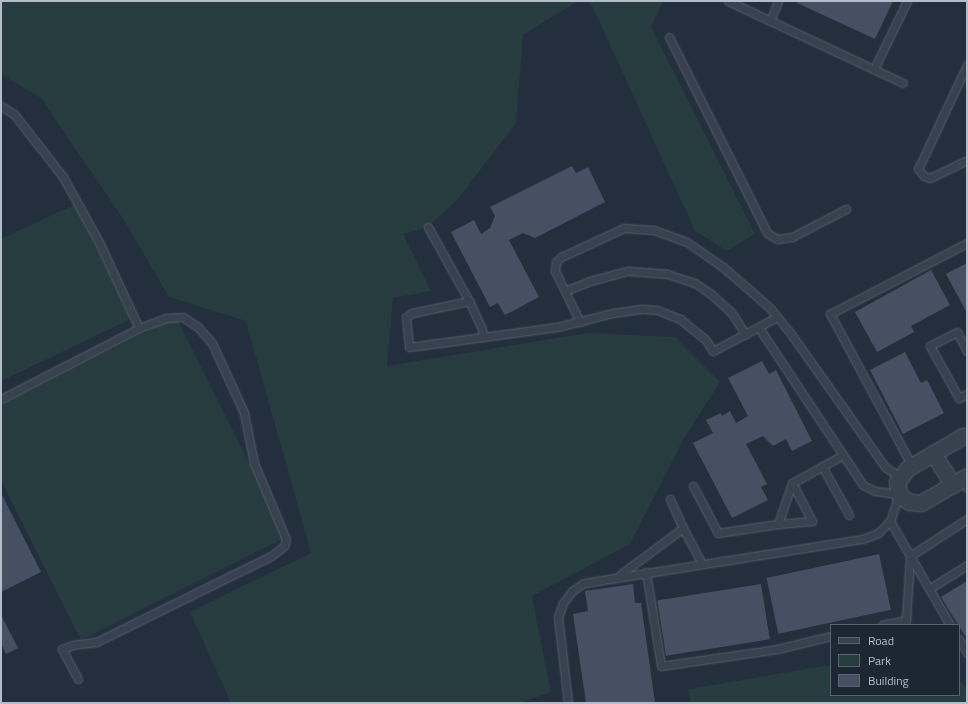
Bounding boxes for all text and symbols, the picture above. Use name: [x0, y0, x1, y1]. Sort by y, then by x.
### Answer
legend: [830, 624, 960, 696]
text: Road: [868, 631, 894, 650]
text: Park: [868, 651, 891, 670]
text: Building: [868, 671, 909, 690]

